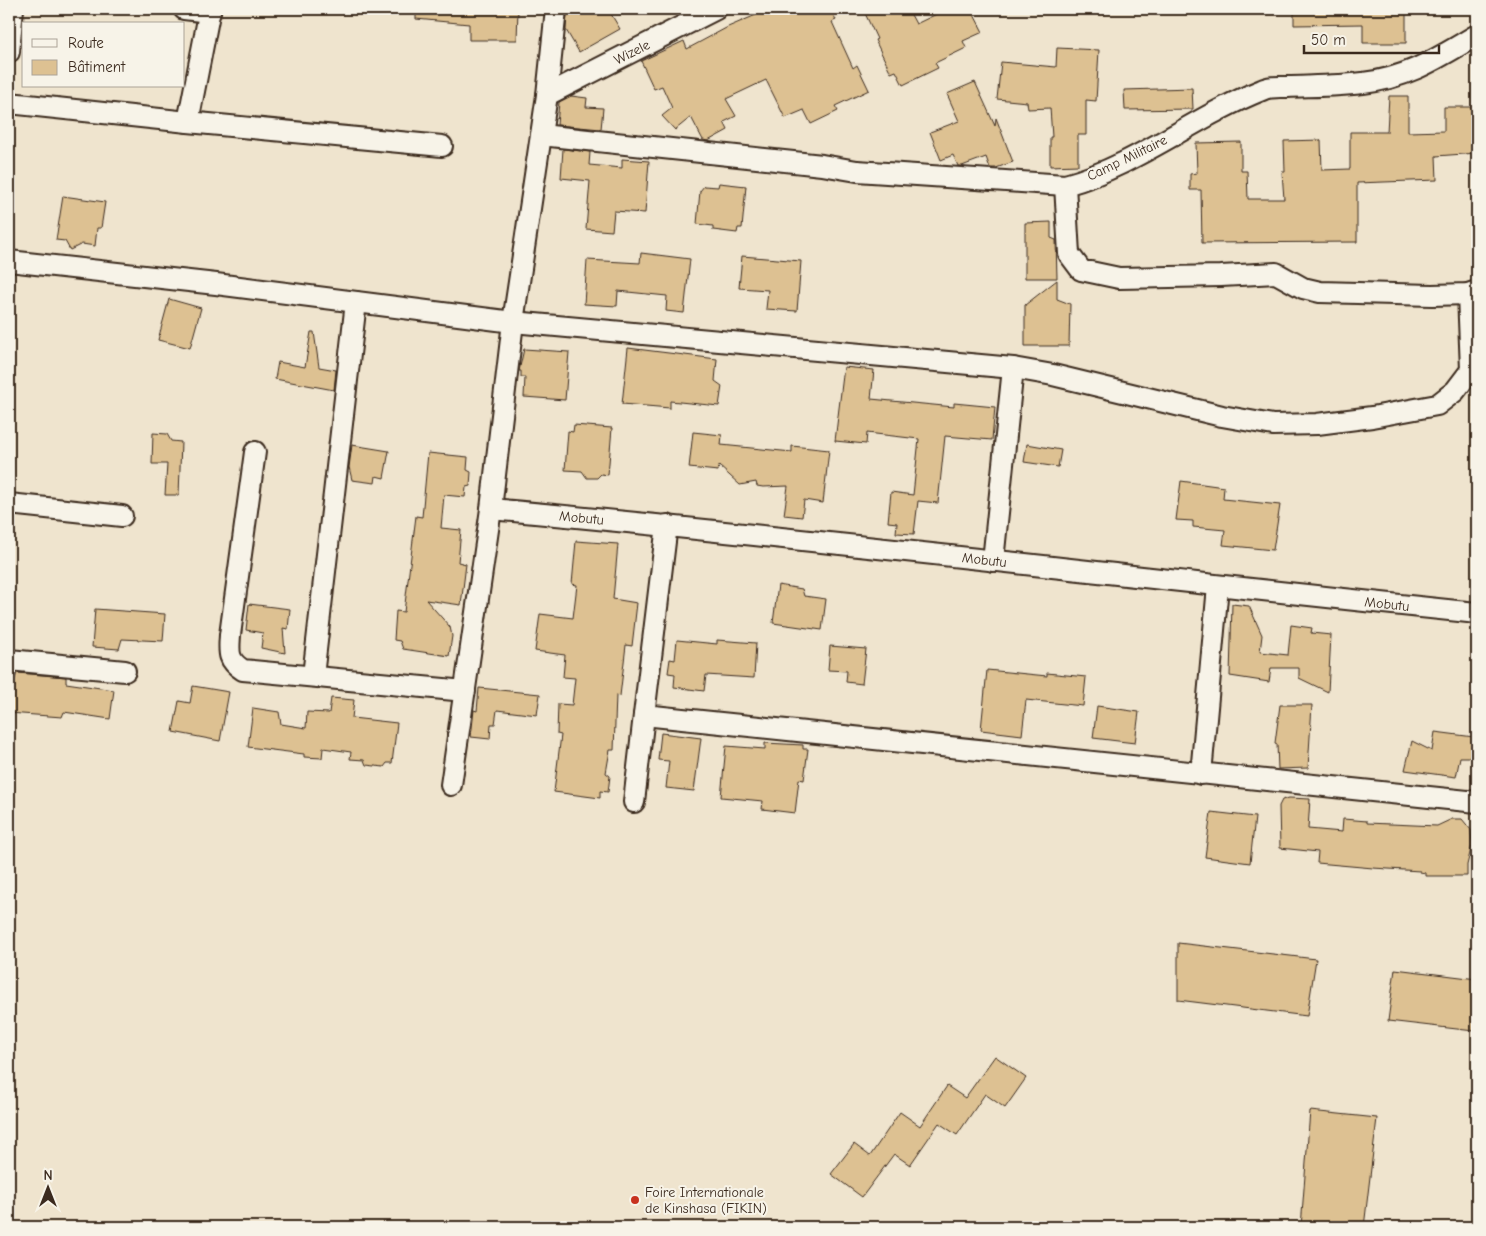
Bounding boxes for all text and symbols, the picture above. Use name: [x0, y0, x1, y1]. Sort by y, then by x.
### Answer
legend: [22, 22, 185, 88]
scale bar: [1304, 22, 1438, 54]
text: 50 m: [1311, 31, 1346, 49]
text: Route: [68, 34, 104, 52]
street label: Wizele: [611, 36, 653, 68]
text: Bâtiment: [68, 58, 126, 76]
street label: Camp Militaire: [1084, 131, 1170, 185]
street label: Mobutu: [558, 507, 605, 528]
street label: Mobutu: [961, 549, 1008, 570]
street label: Mobutu: [1364, 593, 1410, 614]
north arrow: [22, 1164, 72, 1214]
text: N: [43, 1167, 53, 1184]
place label: Foire Internationale de Kinshasa (FIKIN): [645, 1184, 767, 1217]
marker: Foire Internationale de Kinshasa (FIKIN): [629, 1194, 641, 1206]

